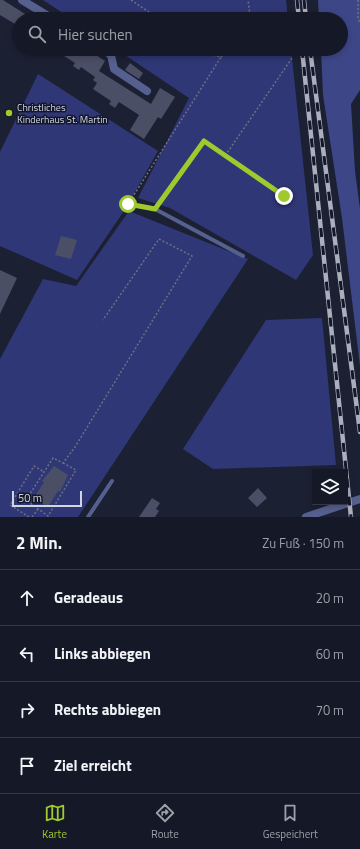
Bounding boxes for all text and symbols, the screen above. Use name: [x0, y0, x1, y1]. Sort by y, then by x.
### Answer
search box: [12, 12, 348, 56]
icon: search: [26, 23, 48, 45]
text: Hier suchen: [58, 23, 133, 46]
place label: Christliches Kinderhaus St. Martin: [17, 100, 108, 127]
marker: Christliches Kinderhaus St. Martin: [4, 108, 14, 118]
route end: [275, 187, 293, 205]
route start: [119, 195, 137, 213]
map controls: [312, 469, 348, 505]
button: layers: [312, 469, 348, 505]
scale bar: [12, 489, 82, 508]
text: 50 m: [18, 490, 42, 506]
text: 2 Min.: [16, 530, 62, 556]
text: Zu Fuß · 150 m: [262, 533, 344, 553]
text: Geradeaus: [54, 586, 123, 609]
icon: ahead: [16, 587, 38, 609]
text: 20 m: [316, 588, 344, 608]
text: Links abbiegen: [54, 642, 151, 665]
icon: left: [16, 643, 38, 665]
text: 60 m: [316, 644, 344, 664]
text: Rechts abbiegen: [54, 698, 161, 721]
icon: right: [16, 699, 38, 721]
text: 70 m: [316, 700, 344, 720]
text: Ziel erreicht: [54, 754, 132, 777]
icon: arrive: [16, 755, 38, 777]
tab: Karte: [42, 802, 67, 842]
tab: Route: [151, 802, 179, 842]
tab: Gespeichert: [263, 802, 318, 842]

